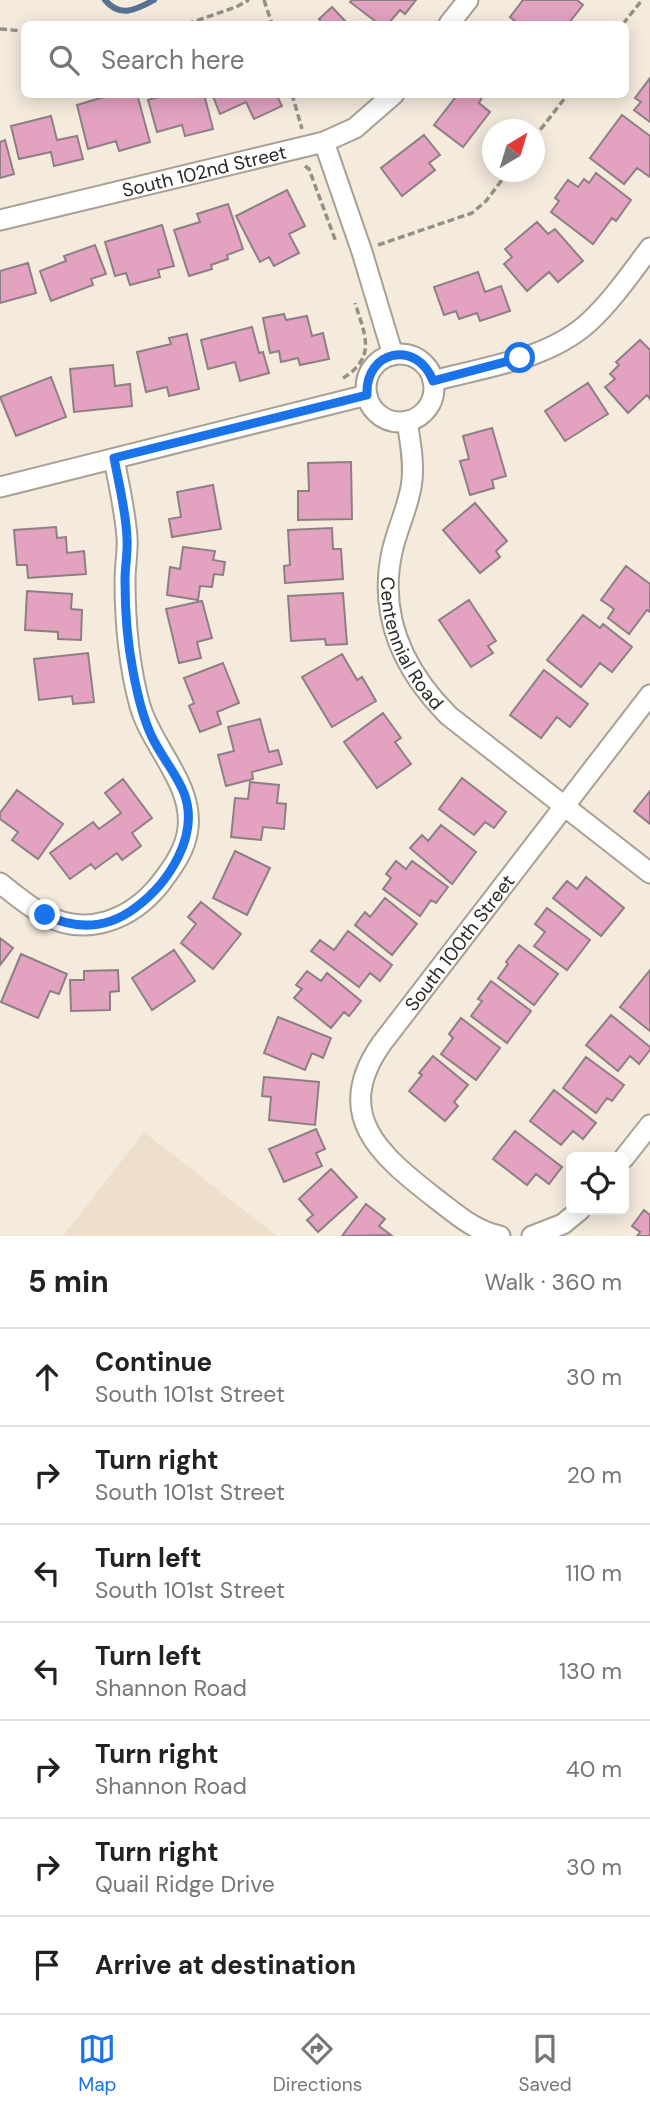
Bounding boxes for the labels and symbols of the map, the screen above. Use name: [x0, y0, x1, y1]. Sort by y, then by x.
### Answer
north arrow: [482, 119, 545, 182]
street label: South 102nd Street: [120, 139, 289, 203]
route start: [504, 342, 535, 373]
street label: Centennial Road: [376, 576, 449, 715]
street label: South 100th Street: [399, 869, 520, 1016]
route end: [29, 899, 60, 930]

